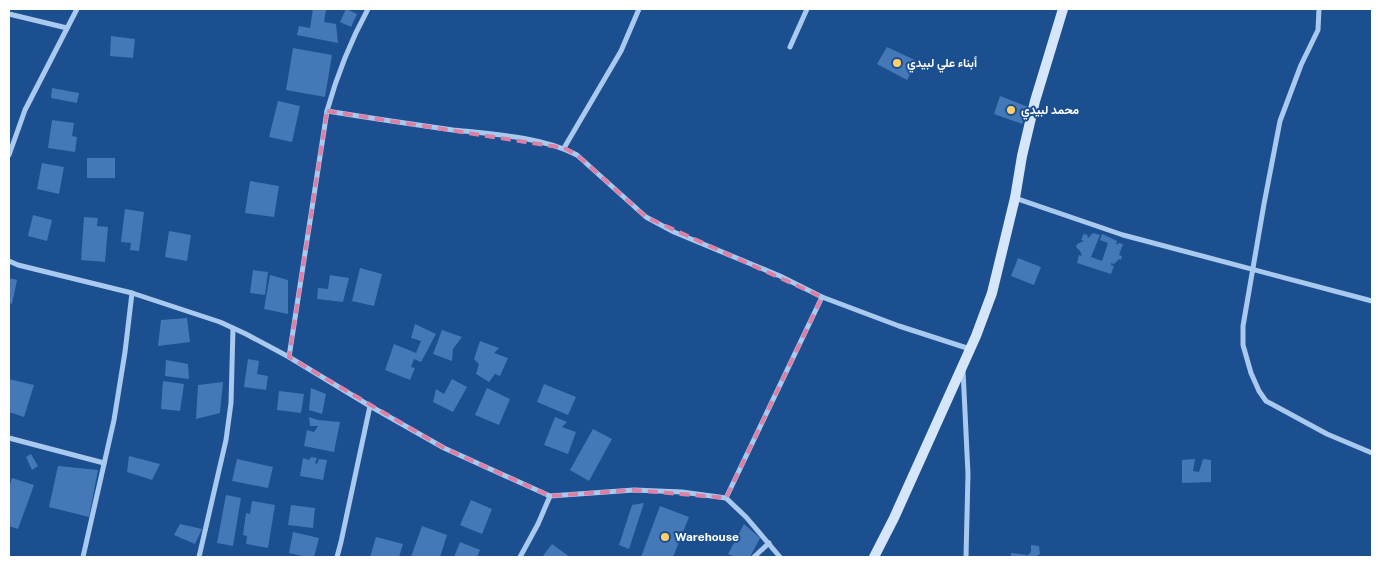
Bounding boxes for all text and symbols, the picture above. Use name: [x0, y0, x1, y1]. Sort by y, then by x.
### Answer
place label: أبناء علي لبيدي: [907, 56, 977, 73]
marker: أبناء علي لبيدي: [891, 57, 903, 69]
place label: محمد لبيدي: [1021, 103, 1080, 120]
marker: محمد لبيدي: [1005, 104, 1017, 116]
place label: Warehouse: [675, 530, 739, 544]
marker: Warehouse: [659, 531, 671, 543]

